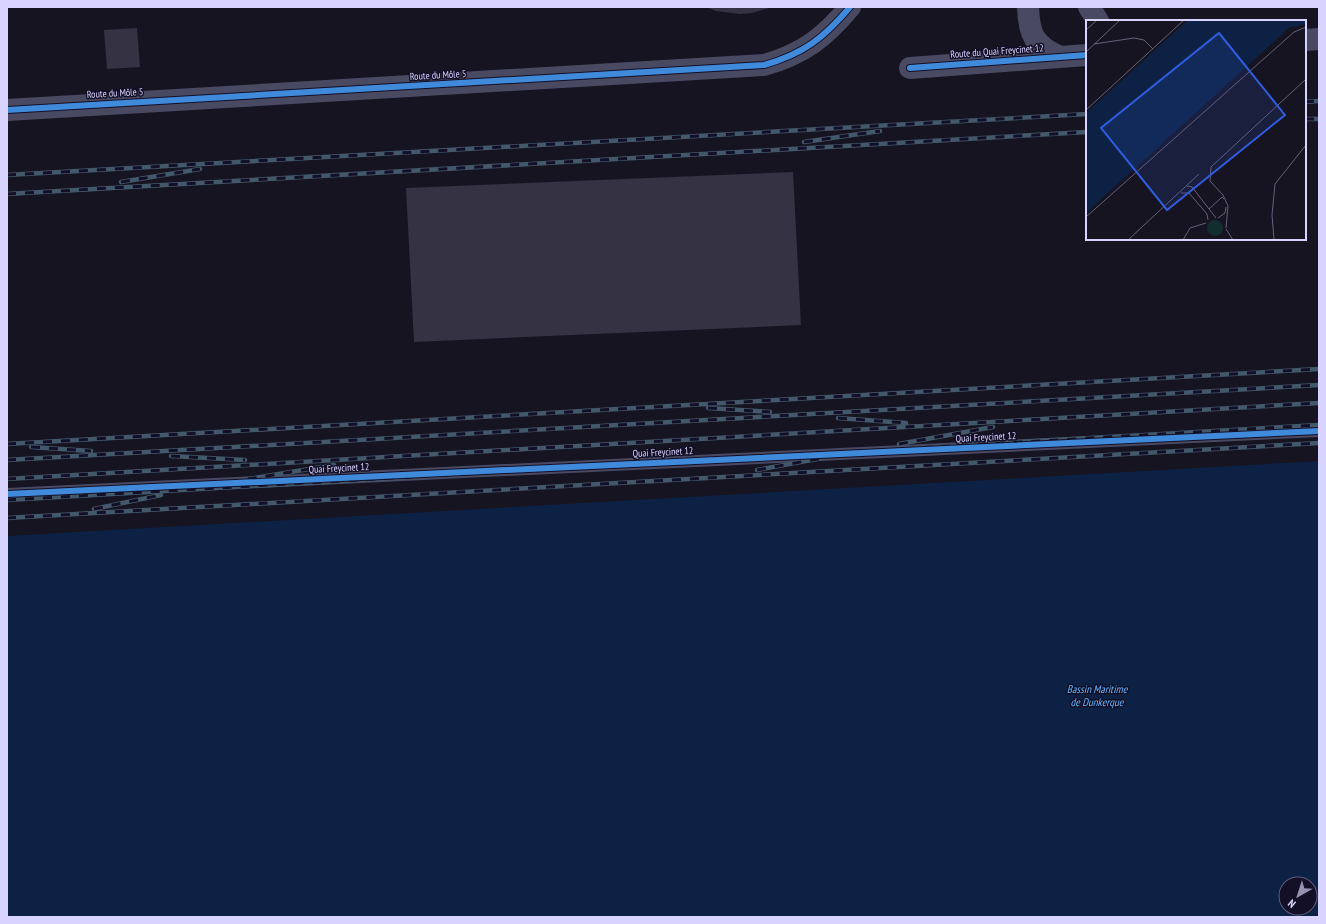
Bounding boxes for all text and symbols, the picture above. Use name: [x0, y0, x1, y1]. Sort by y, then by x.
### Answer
inset map: [1086, 20, 1306, 240]
street label: Route du Quai Freycinet 12: [950, 41, 1044, 61]
street label: Route du Môle 5: [409, 67, 467, 83]
street label: Route du Môle 5: [86, 85, 144, 101]
street label: Quai Freycinet 12: [955, 429, 1017, 445]
street label: Quai Freycinet 12: [632, 444, 694, 460]
street label: Quai Freycinet 12: [308, 460, 370, 476]
water label: Bassin Maritime de Dunkerque: [1067, 682, 1129, 709]
north arrow: [1278, 876, 1318, 916]
text: N: [1285, 896, 1298, 911]

